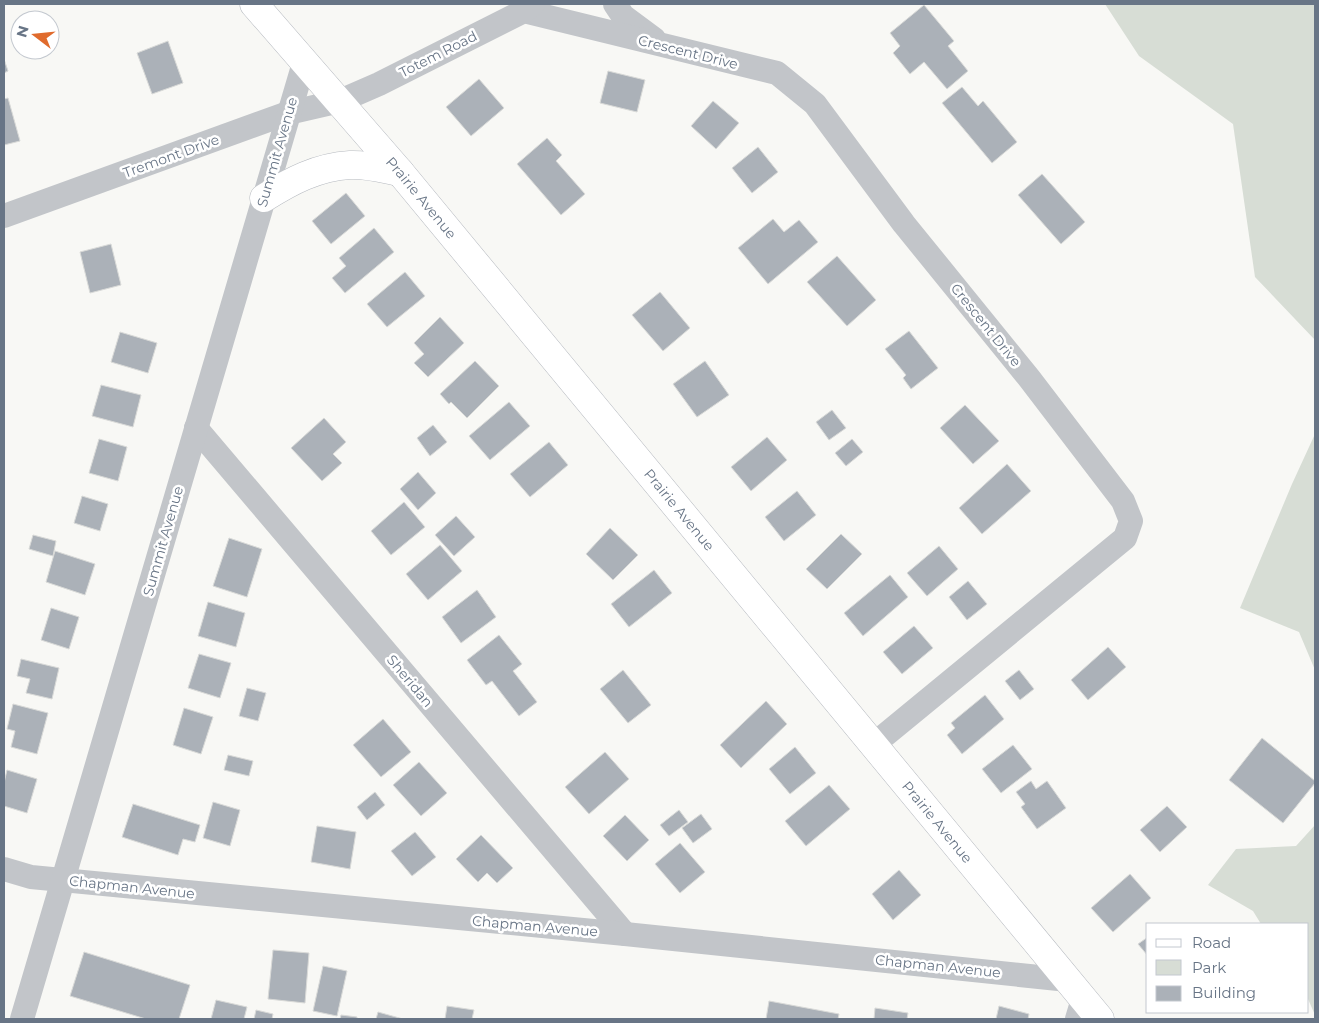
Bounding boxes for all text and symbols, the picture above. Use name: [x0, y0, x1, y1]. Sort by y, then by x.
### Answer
north arrow: [10, 10, 60, 60]
text: N: [12, 23, 33, 39]
street label: Totem Road: [396, 27, 480, 81]
street label: Crescent Drive: [636, 31, 740, 73]
street label: Summit Avenue: [253, 95, 301, 209]
street label: Tremont Drive: [121, 130, 221, 182]
street label: Prairie Avenue: [382, 153, 460, 242]
street label: Crescent Drive: [947, 280, 1025, 370]
street label: Prairie Avenue: [640, 465, 718, 555]
street label: Summit Avenue: [139, 484, 187, 598]
street label: Sheridan: [383, 651, 437, 711]
street label: Prairie Avenue: [898, 777, 976, 867]
street label: Chapman Avenue: [68, 871, 196, 903]
street label: Chapman Avenue: [471, 912, 599, 940]
legend: [1146, 923, 1309, 1013]
text: Road: [1192, 933, 1231, 952]
street label: Chapman Avenue: [874, 950, 1002, 982]
text: Park: [1192, 958, 1226, 977]
text: Building: [1192, 983, 1256, 1002]

